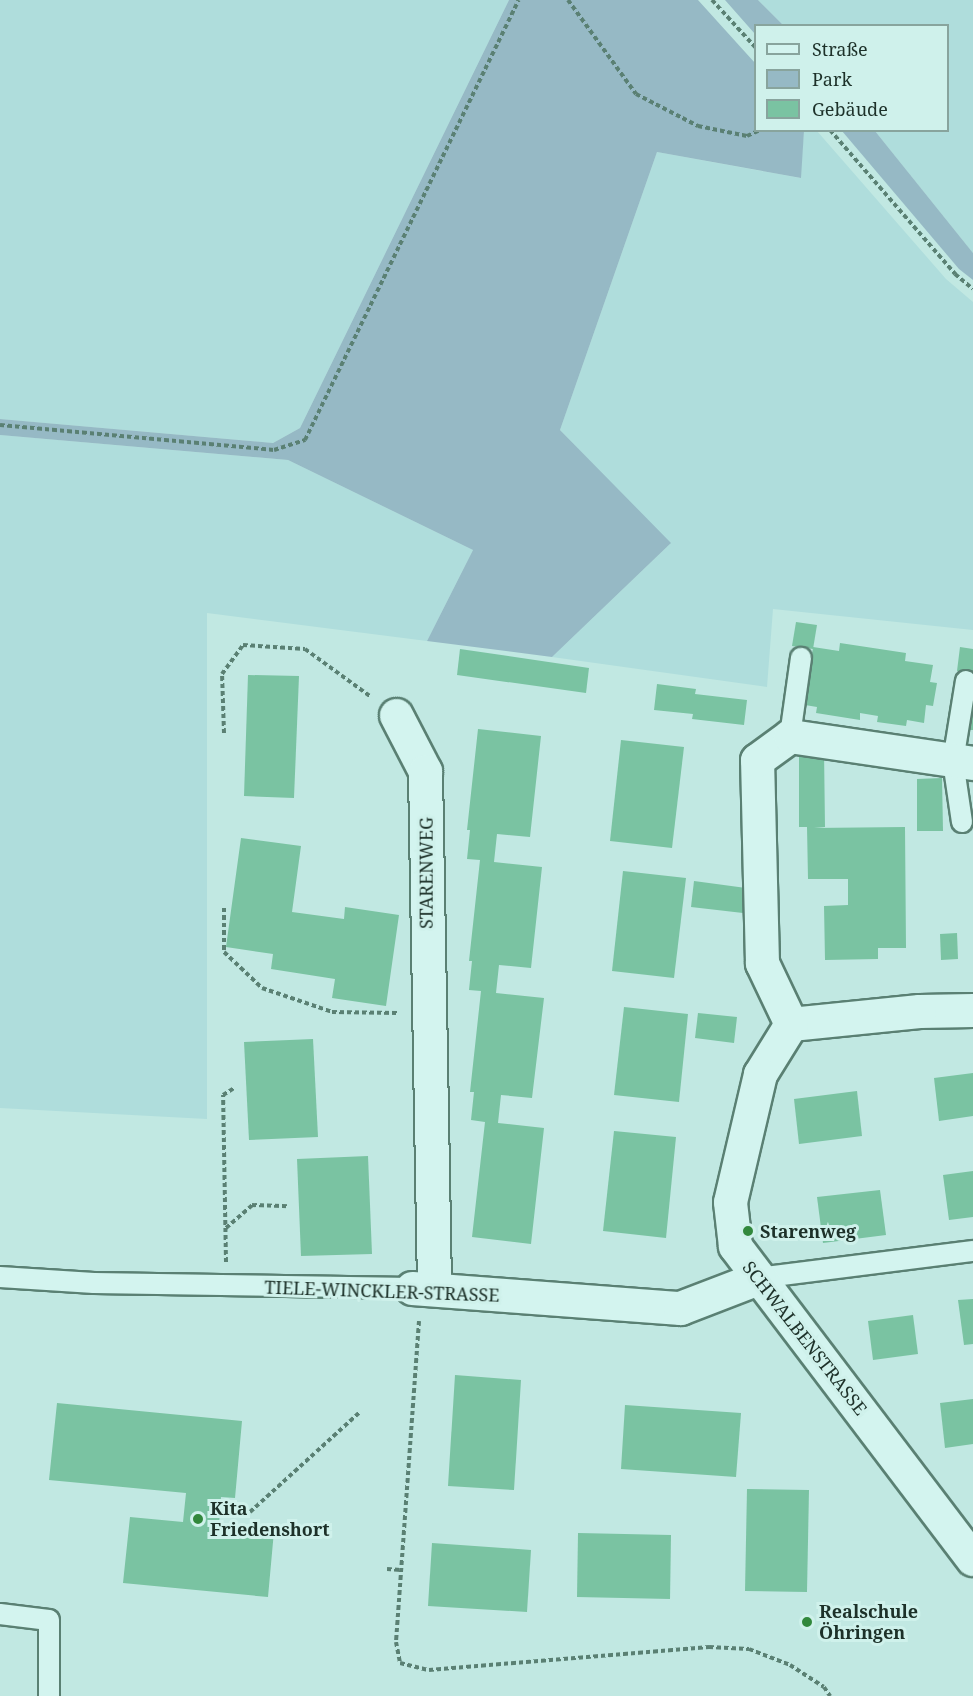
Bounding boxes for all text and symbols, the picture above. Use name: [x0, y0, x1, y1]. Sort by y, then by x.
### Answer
legend: [754, 24, 949, 132]
text: Straße: [812, 37, 868, 61]
text: Park: [812, 67, 852, 91]
text: Gebäude: [812, 97, 888, 121]
street label: STARENWEG: [415, 817, 437, 929]
place label: Starenweg: [760, 1220, 856, 1242]
marker: Starenweg: [741, 1224, 755, 1238]
street label: SCHWALBENSTRASSE: [738, 1257, 872, 1419]
street label: TIELE-WINCKLER-STRASSE: [264, 1276, 500, 1306]
place label: Kita Friedenshort: [210, 1498, 330, 1540]
marker: Kita Friedenshort: [191, 1512, 205, 1526]
place label: Realschule Öhringen: [819, 1601, 918, 1644]
marker: Realschule Öhringen: [800, 1615, 814, 1629]

